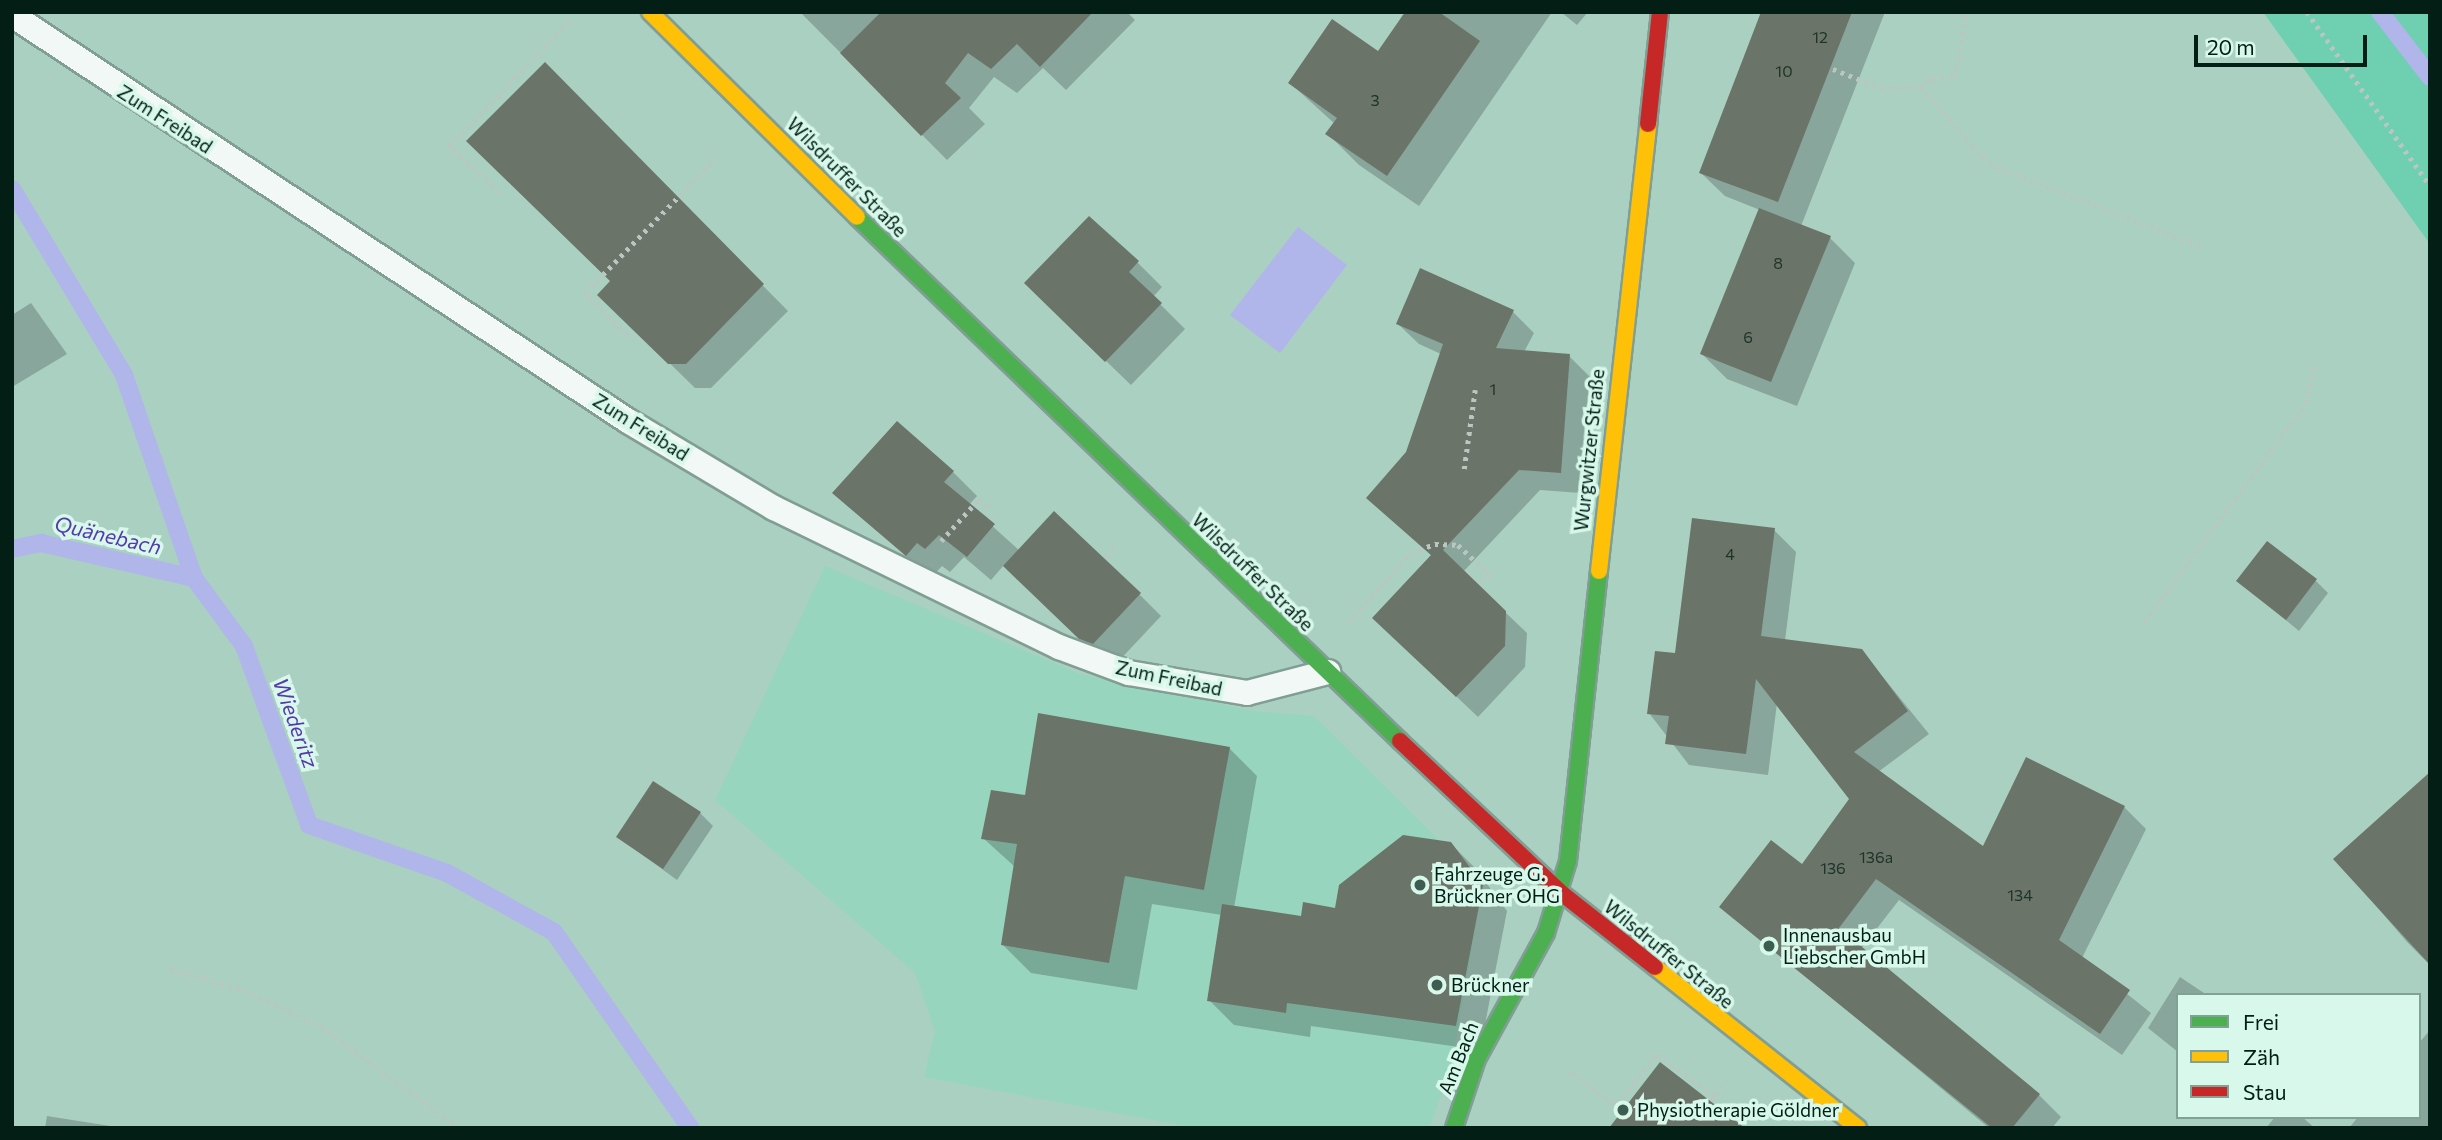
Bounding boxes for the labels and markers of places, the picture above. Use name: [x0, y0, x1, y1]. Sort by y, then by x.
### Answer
place label: Fahrzeuge G. Brückner OHG: [1434, 863, 1560, 907]
marker: Fahrzeuge G. Brückner OHG: [1412, 877, 1428, 893]
place label: Innenausbau Liebscher GmbH: [1783, 924, 1926, 968]
marker: Innenausbau Liebscher GmbH: [1761, 938, 1777, 954]
place label: Brückner: [1451, 974, 1530, 996]
marker: Brückner: [1429, 977, 1445, 993]
place label: Physiotherapie Göldner: [1637, 1099, 1839, 1121]
marker: Physiotherapie Göldner: [1615, 1102, 1631, 1118]

